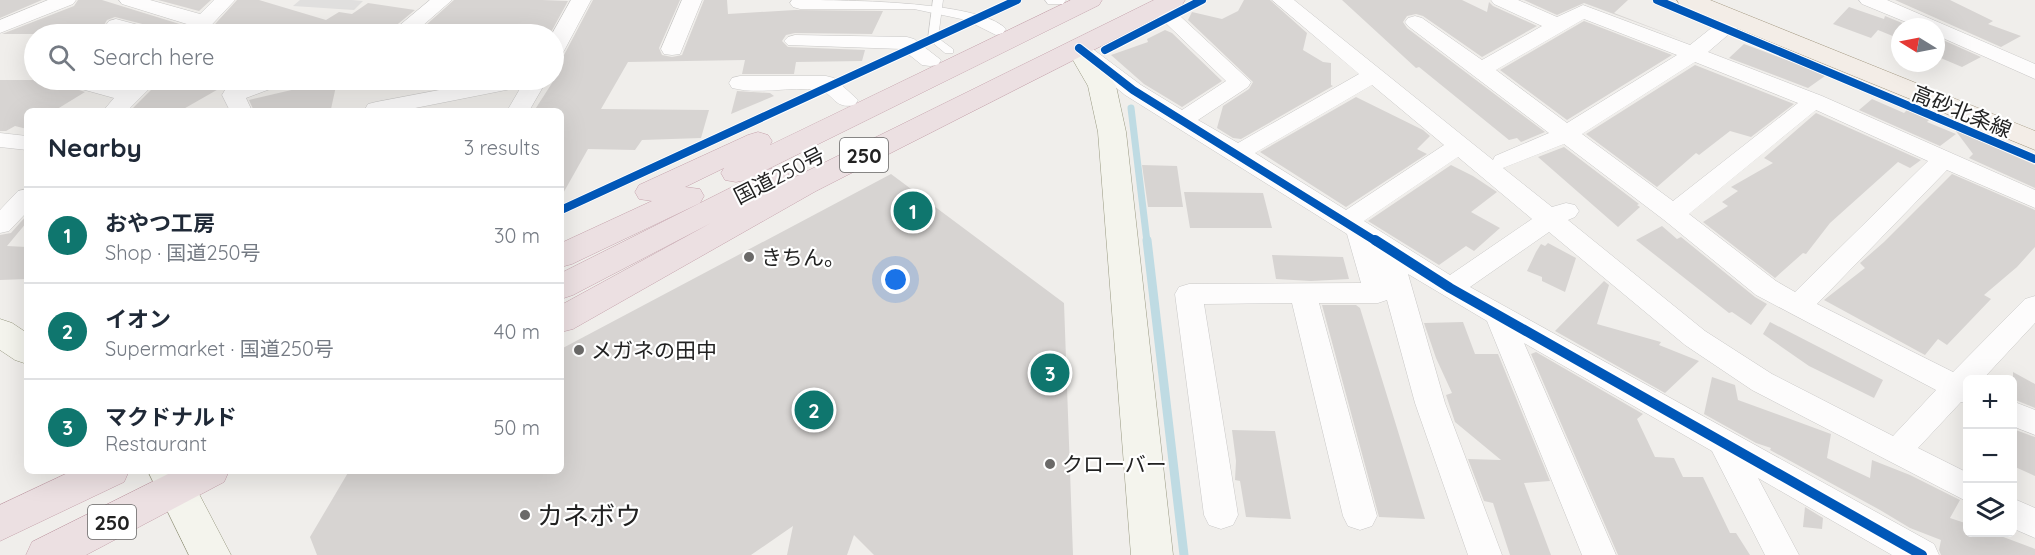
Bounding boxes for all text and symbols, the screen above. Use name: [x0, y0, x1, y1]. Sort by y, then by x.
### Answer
north arrow: [1891, 18, 1945, 72]
search box: [24, 24, 564, 90]
icon: search: [45, 41, 78, 74]
text: Search here: [93, 43, 214, 71]
street label: 高砂北条線: [1908, 79, 2016, 143]
text: Nearby: [48, 131, 142, 164]
text: 3 results: [464, 135, 540, 160]
road number: 250: [840, 138, 888, 172]
street label: 国道250号: [729, 141, 829, 209]
pin: 1: [894, 188, 932, 234]
text: おやつ工房: [105, 209, 215, 237]
text: 1: [64, 223, 71, 248]
text: 30 m: [494, 223, 540, 248]
text: Shop · 国道250号: [105, 240, 261, 265]
place label: きちん。: [761, 244, 845, 270]
marker: きちん。: [742, 250, 756, 264]
your location: [881, 265, 910, 294]
text: イオン: [105, 305, 171, 333]
text: 2: [62, 319, 73, 344]
text: 40 m: [494, 319, 540, 344]
text: Supermarket · 国道250号: [105, 336, 334, 361]
place label: メガネの田中: [591, 337, 717, 363]
marker: メガネの田中: [572, 343, 586, 357]
pin: 3: [1030, 350, 1070, 395]
map controls: [1963, 375, 2017, 537]
button: +: [1963, 375, 2017, 429]
pin: 2: [794, 388, 834, 432]
text: マクドナルド: [105, 403, 237, 431]
text: 3: [62, 415, 73, 440]
text: 50 m: [494, 415, 540, 440]
button: −: [1963, 429, 2017, 483]
text: Restaurant: [105, 431, 207, 456]
place label: クローバー: [1062, 451, 1167, 477]
marker: クローバー: [1043, 457, 1057, 471]
button: layers: [1963, 483, 2017, 537]
place label: カネボウ: [537, 499, 641, 532]
road number: 250: [88, 505, 136, 539]
marker: カネボウ: [518, 508, 532, 522]

